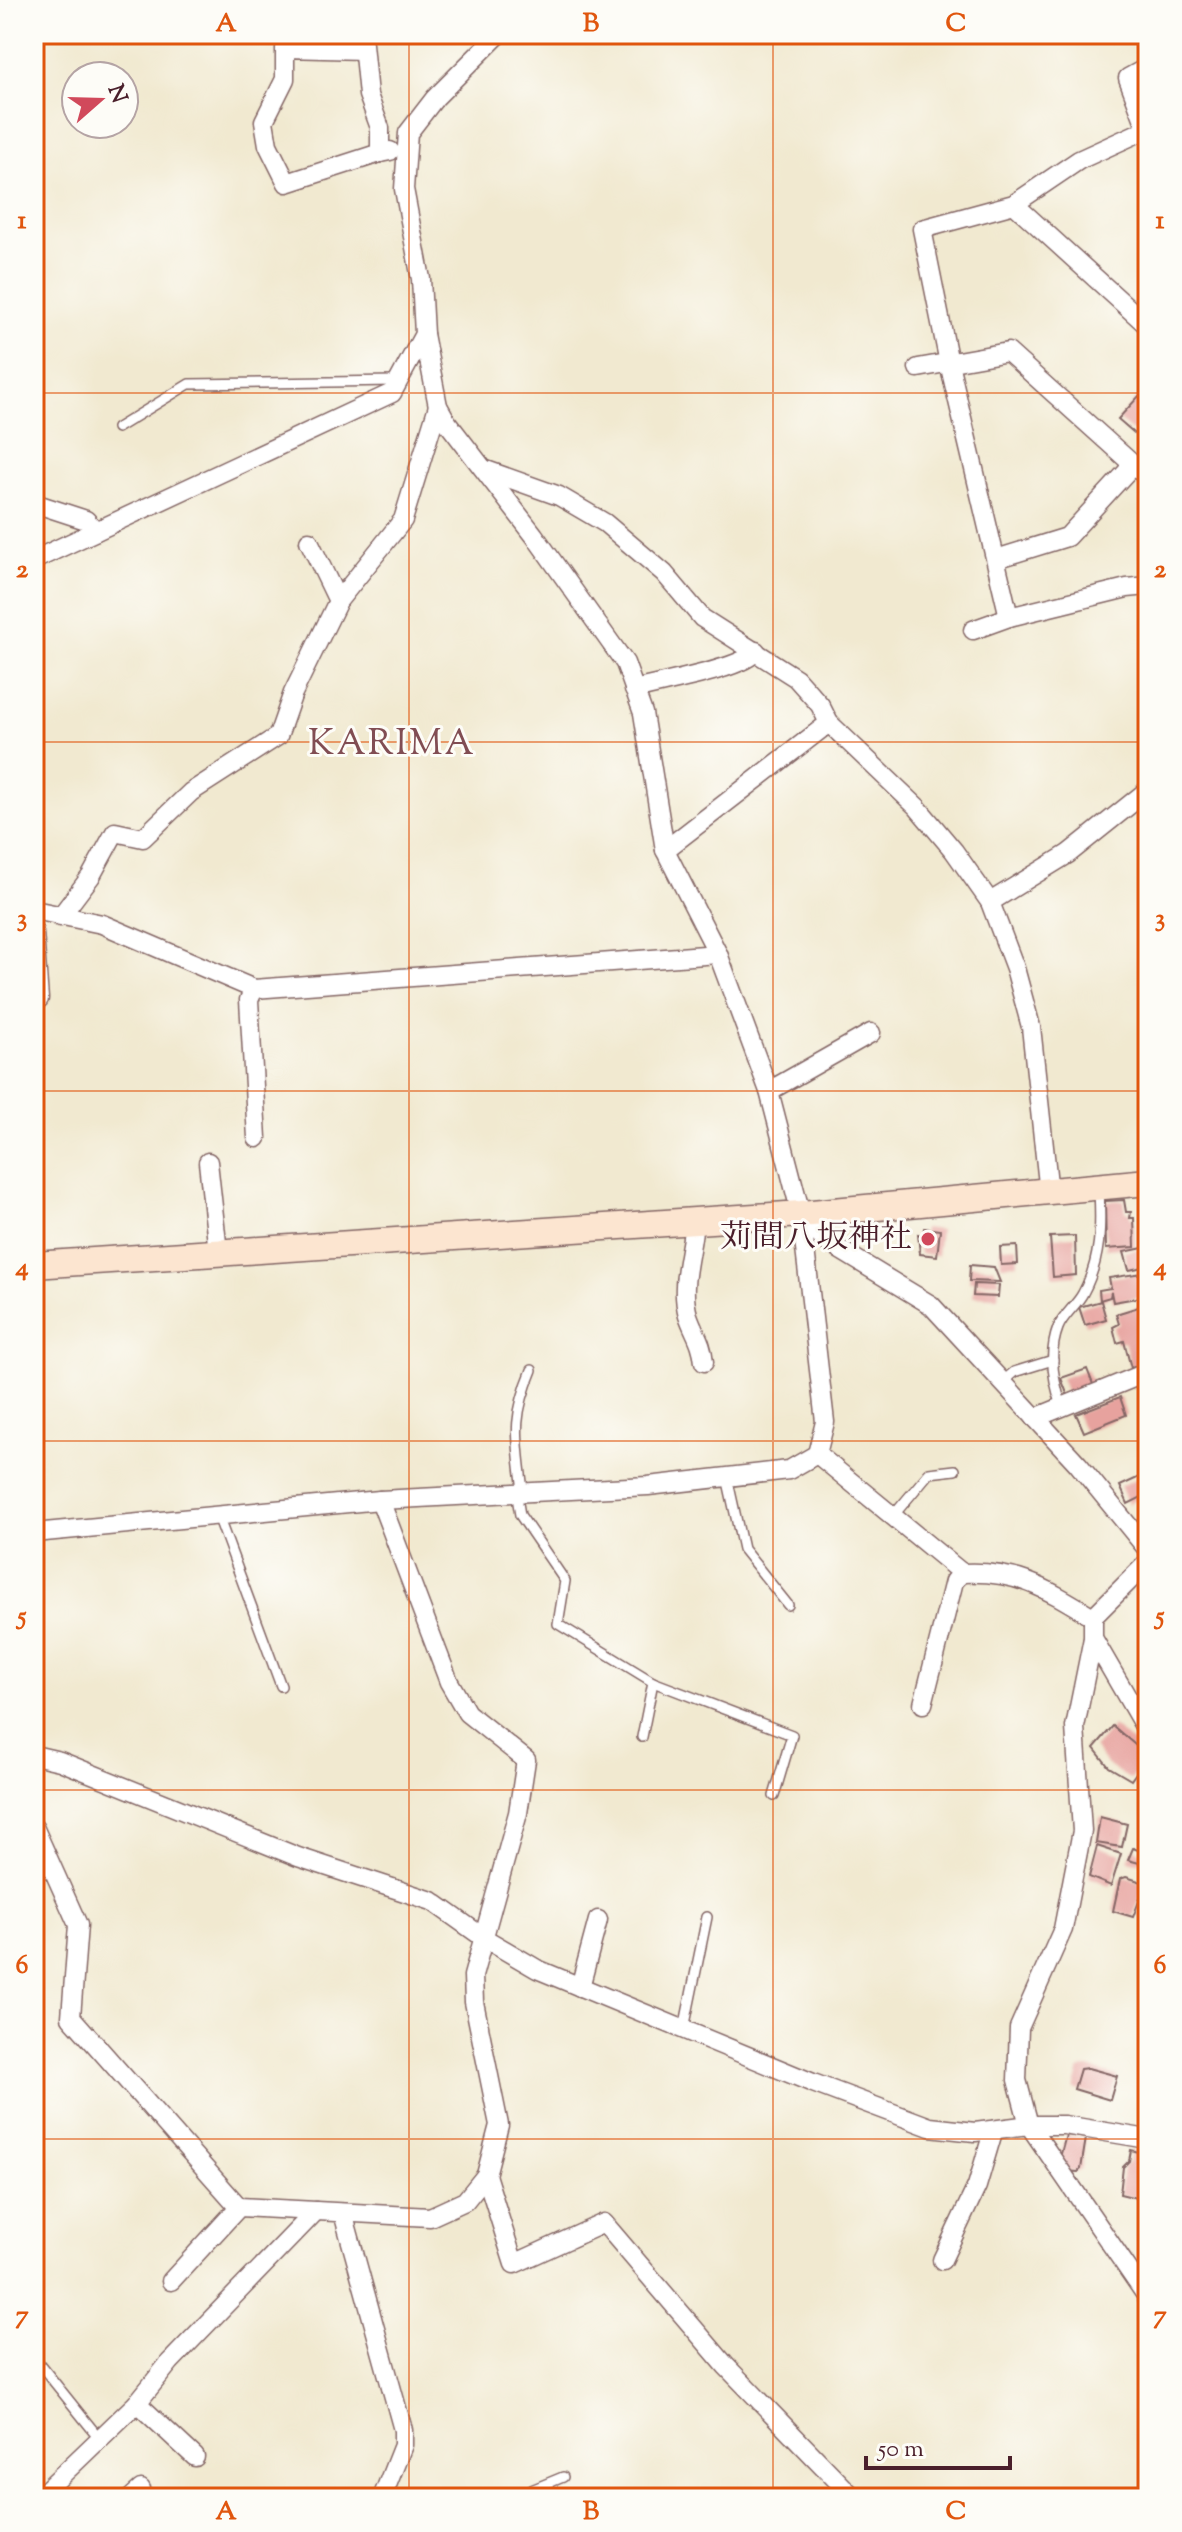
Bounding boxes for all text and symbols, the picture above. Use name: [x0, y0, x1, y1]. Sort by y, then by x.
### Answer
text: A: [215, 6, 237, 43]
text: B: [583, 6, 600, 43]
text: C: [946, 6, 966, 43]
north arrow: [60, 60, 140, 140]
text: N: [98, 80, 134, 108]
text: 1: [18, 203, 27, 240]
text: 1: [1156, 203, 1165, 240]
text: 2: [16, 552, 29, 589]
text: 2: [1154, 552, 1167, 589]
district label: KARIMA: [308, 719, 476, 771]
text: 3: [17, 901, 27, 938]
text: 3: [1155, 901, 1165, 938]
place label: 苅間八坂神社: [720, 1216, 912, 1262]
marker: 苅間八坂神社: [919, 1230, 937, 1248]
text: 4: [14, 1250, 29, 1287]
text: 4: [1152, 1250, 1167, 1287]
text: 5: [16, 1599, 27, 1636]
text: 5: [1154, 1599, 1165, 1636]
text: 6: [16, 1948, 29, 1985]
text: 6: [1154, 1948, 1167, 1985]
text: 7: [15, 2298, 29, 2335]
text: 7: [1153, 2298, 1167, 2335]
scale bar: [866, 2420, 1010, 2470]
text: 50 m: [876, 2433, 924, 2467]
text: A: [215, 2494, 237, 2531]
text: B: [583, 2494, 600, 2531]
text: C: [946, 2494, 966, 2531]

